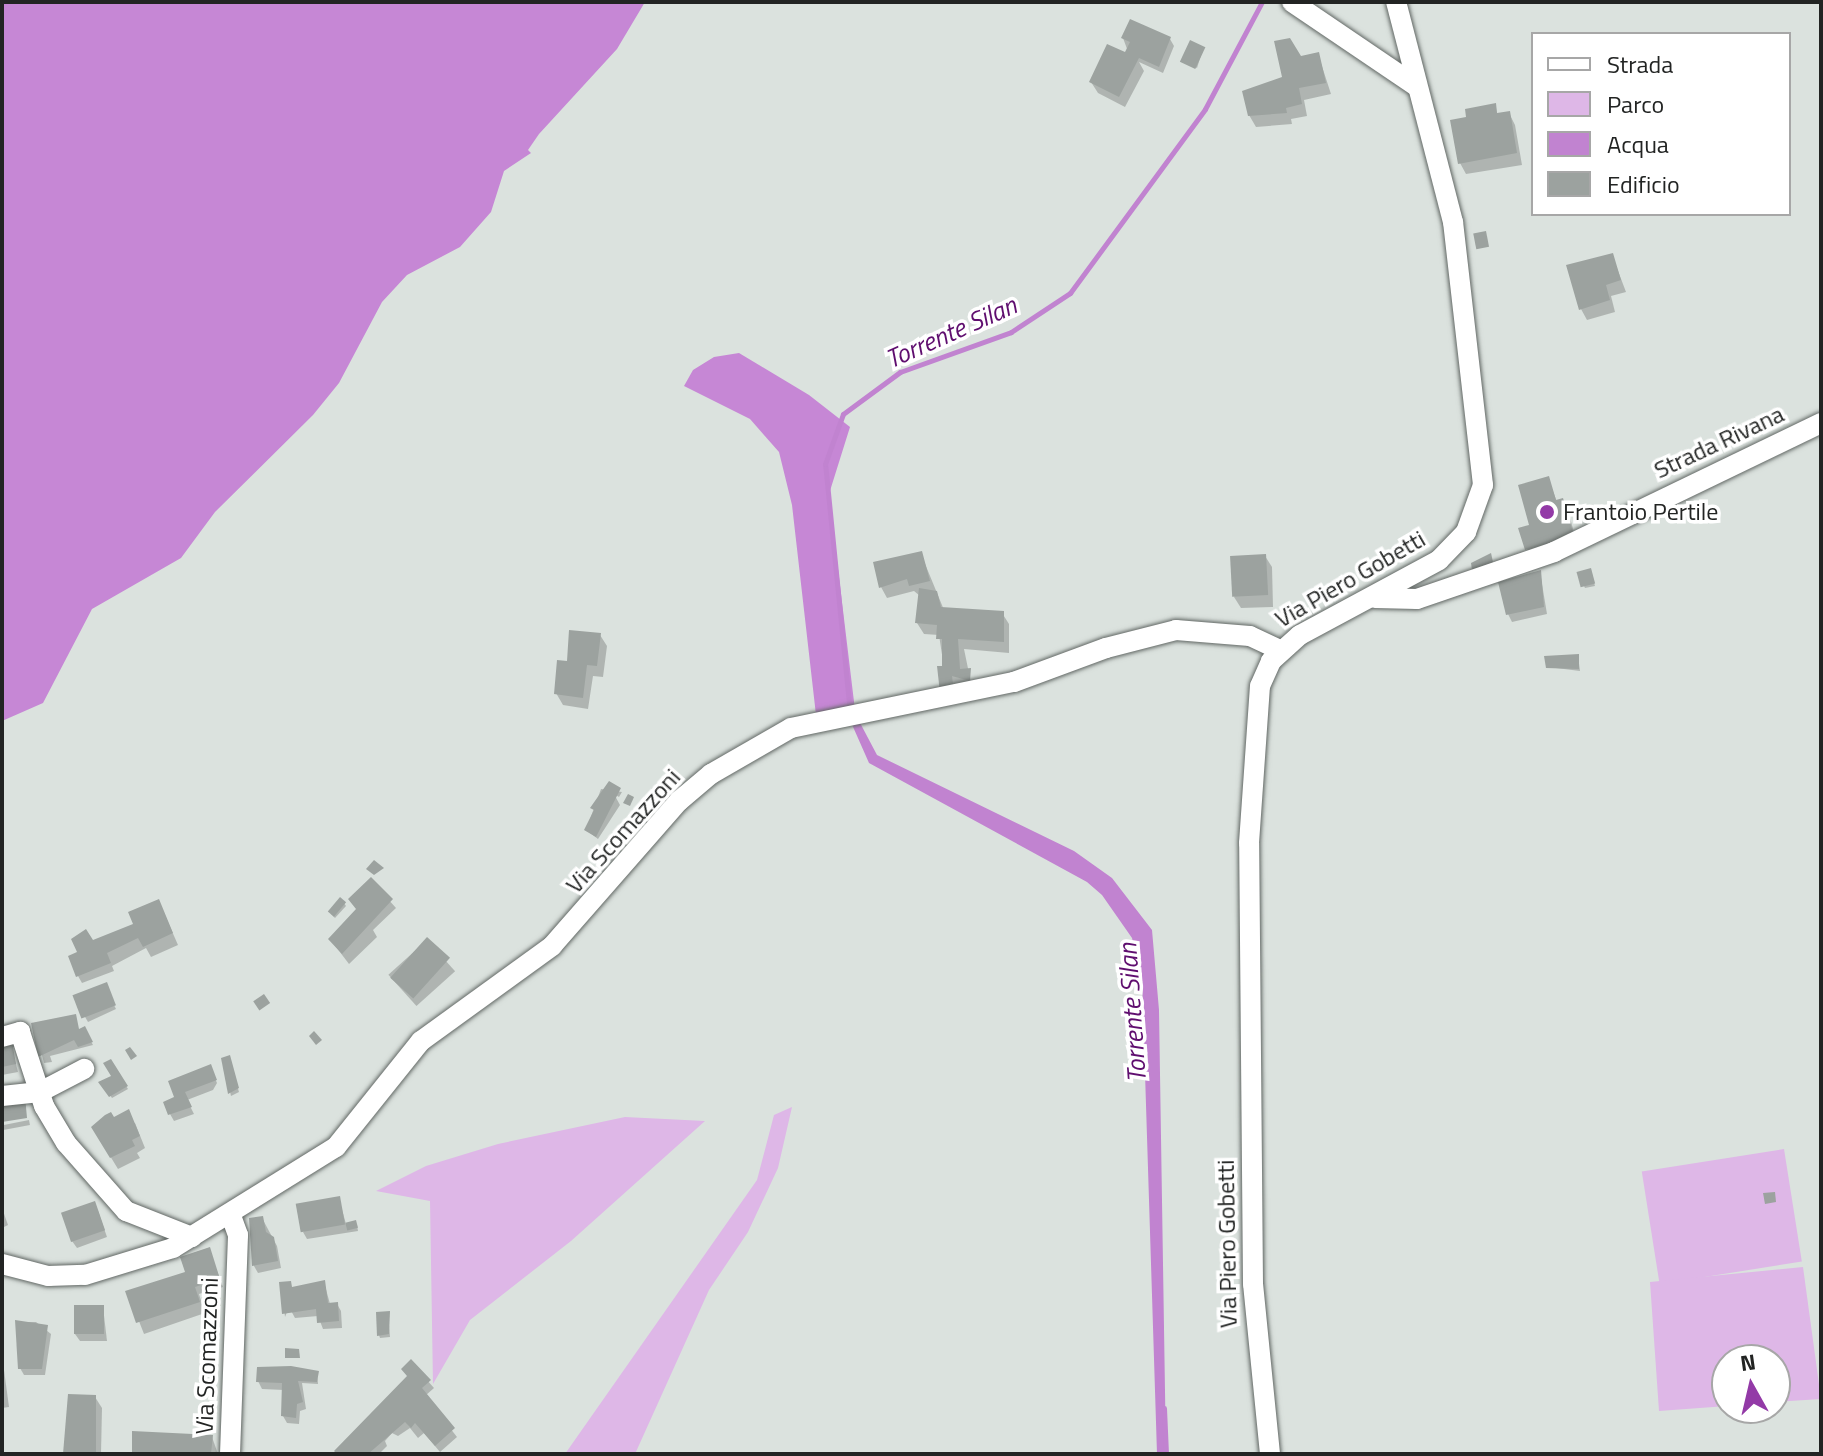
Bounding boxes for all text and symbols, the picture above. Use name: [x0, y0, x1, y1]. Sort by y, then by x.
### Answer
legend: [1531, 32, 1791, 216]
text: Strada: [1607, 46, 1673, 82]
text: Parco: [1607, 86, 1664, 122]
text: Acqua: [1607, 126, 1669, 162]
text: Edificio: [1607, 166, 1680, 202]
water label: Torrente Silan: [881, 289, 1021, 375]
street label: Strada Rivana: [1650, 399, 1788, 485]
place label: Frantoio Pertile: [1563, 498, 1718, 526]
marker: Frantoio Pertile: [1538, 503, 1556, 521]
street label: Via Piero Gobetti: [1270, 524, 1430, 634]
street label: Via Scomazzoni: [560, 763, 686, 899]
water label: Torrente Silan: [1112, 942, 1152, 1084]
street label: Via Piero Gobetti: [1211, 1160, 1243, 1328]
street label: Via Scomazzoni: [190, 1277, 224, 1435]
north arrow: [1711, 1344, 1791, 1424]
text: N: [1738, 1344, 1758, 1380]

